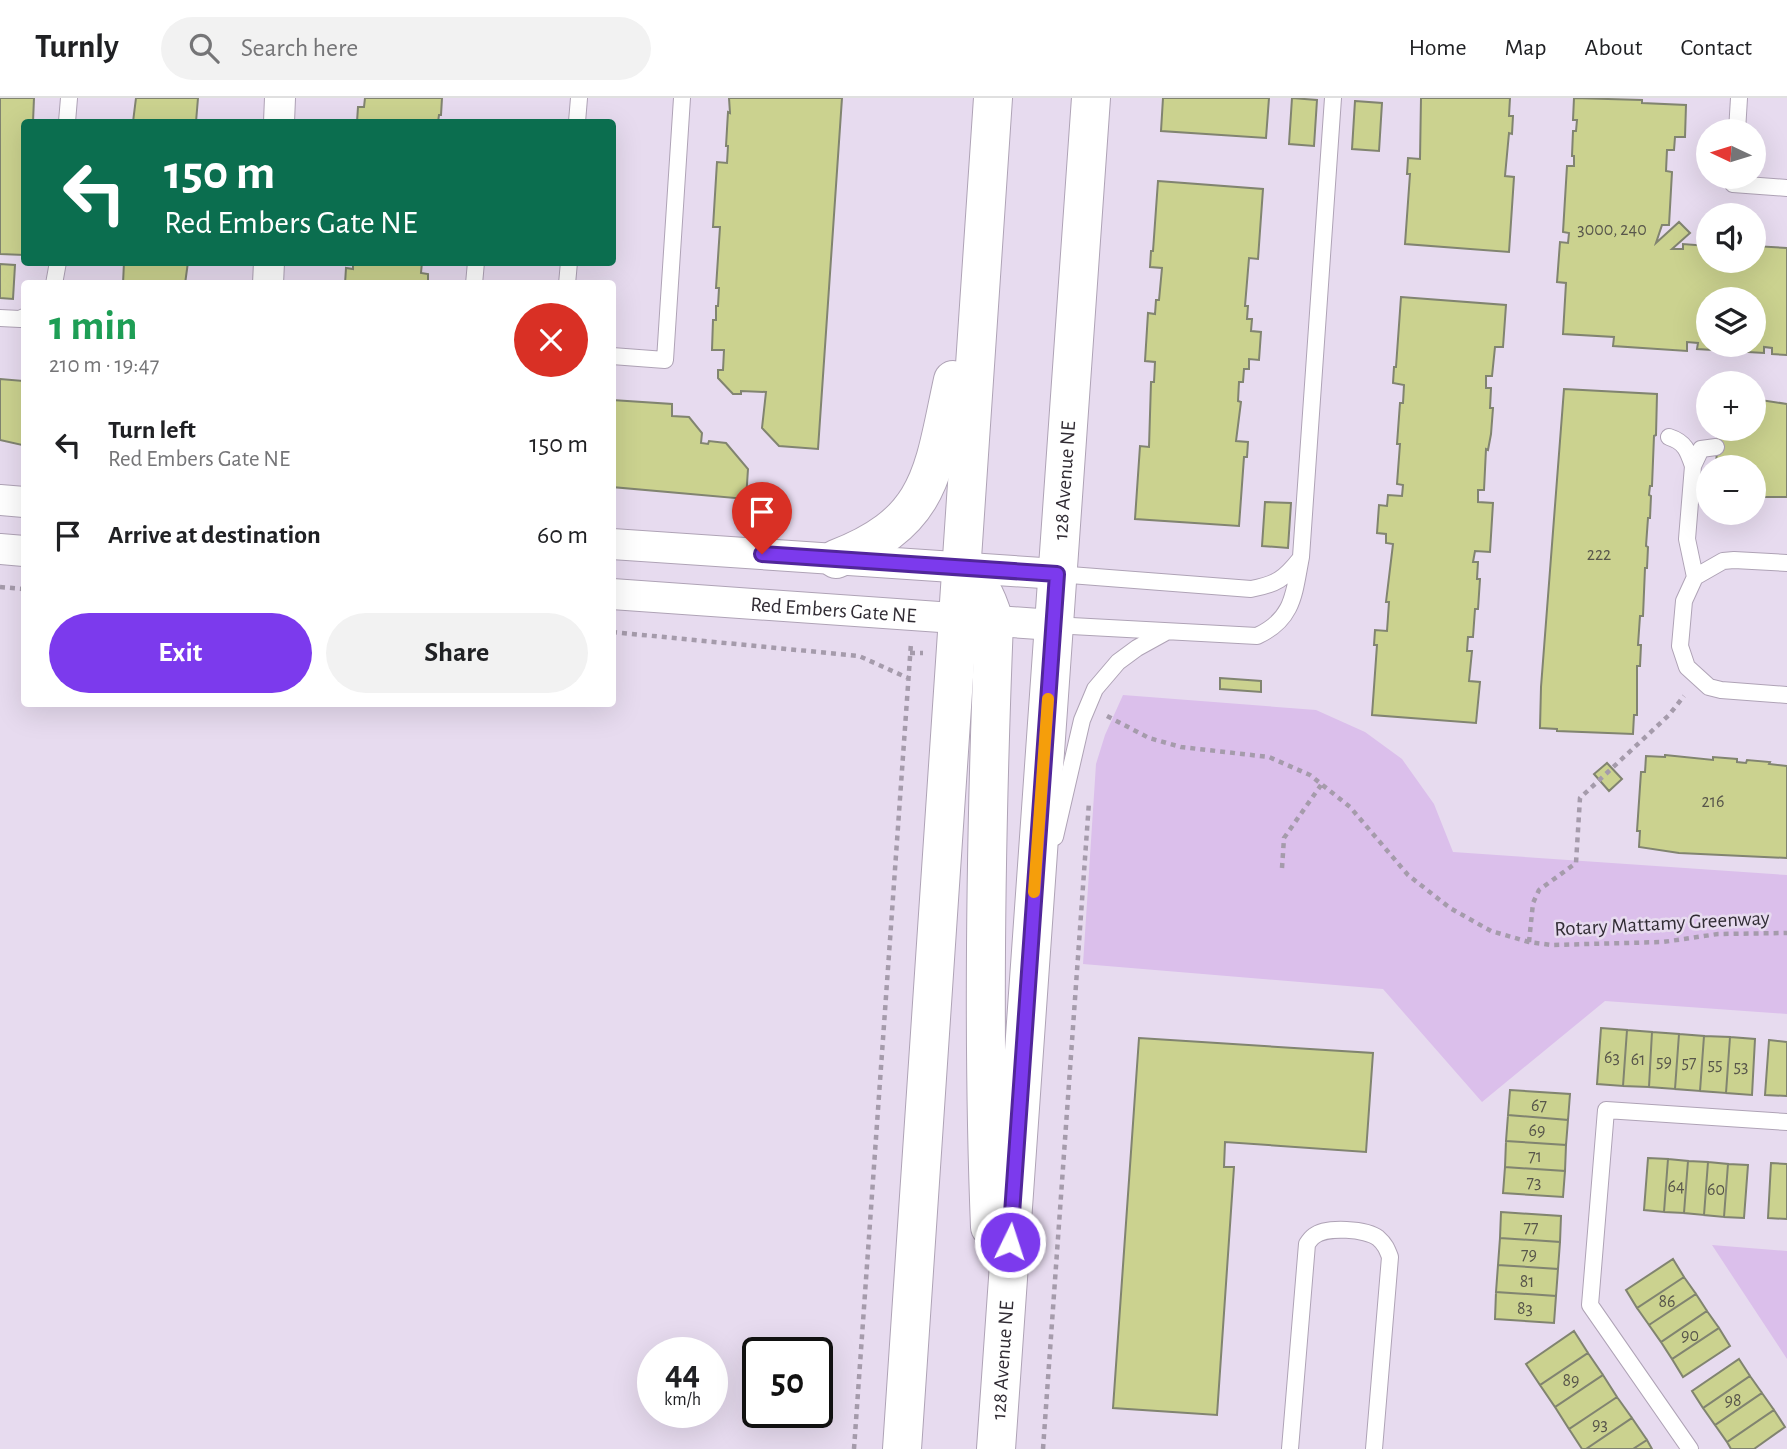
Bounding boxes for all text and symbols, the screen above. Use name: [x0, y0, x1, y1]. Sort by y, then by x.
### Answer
search box: [161, 17, 651, 80]
icon: search: [185, 29, 223, 67]
text: Turnly: [35, 31, 119, 64]
text: Search here: [241, 35, 358, 61]
text: Home: [1409, 36, 1467, 60]
text: Map: [1505, 36, 1547, 60]
text: About: [1585, 36, 1642, 60]
text: Contact: [1680, 36, 1752, 60]
north arrow: [1696, 119, 1766, 189]
map controls: [1696, 119, 1766, 525]
icon: left: [49, 147, 140, 238]
text: 150 m: [164, 149, 275, 198]
button: sound: [1696, 203, 1766, 273]
text: Red Embers Gate NE: [164, 207, 417, 239]
house number: 3000, 240: [1577, 221, 1647, 239]
button: layers: [1696, 287, 1766, 357]
button: close: [514, 303, 588, 377]
text: 1 min: [49, 305, 138, 347]
text: 210 m · 19:47: [49, 354, 159, 377]
button: +: [1696, 371, 1766, 441]
text: Turn left: [108, 417, 196, 443]
street label: 128 Avenue NE: [1050, 420, 1079, 541]
icon: left: [49, 426, 87, 464]
text: 150 m: [529, 431, 588, 457]
text: Red Embers Gate NE: [108, 448, 290, 471]
button: −: [1696, 455, 1766, 525]
pin: [732, 482, 792, 554]
icon: arrive: [743, 493, 781, 531]
icon: arrive: [49, 517, 87, 555]
text: Arrive at destination: [108, 522, 321, 548]
text: 60 m: [537, 522, 588, 548]
house number: 222: [1587, 546, 1611, 564]
street label: Red Embers Gate NE: [750, 594, 917, 626]
button: Exit: [49, 613, 312, 693]
button: Share: [326, 613, 588, 693]
house number: 216: [1702, 793, 1724, 811]
street label: Rotary Mattamy Greenway: [1554, 907, 1770, 940]
house number: 63: [1604, 1049, 1620, 1067]
house number: 61: [1631, 1051, 1645, 1069]
house number: 59: [1656, 1053, 1672, 1071]
house number: 57: [1681, 1054, 1697, 1072]
house number: 55: [1707, 1056, 1723, 1074]
house number: 53: [1734, 1058, 1748, 1076]
house number: 67: [1531, 1097, 1547, 1115]
house number: 69: [1529, 1122, 1545, 1140]
house number: 71: [1528, 1148, 1542, 1166]
house number: 73: [1527, 1174, 1541, 1192]
house number: 64: [1667, 1178, 1685, 1196]
house number: 60: [1707, 1181, 1725, 1199]
position arrow: [973, 1205, 1047, 1279]
house number: 77: [1523, 1219, 1539, 1237]
house number: 79: [1521, 1246, 1537, 1264]
house number: 81: [1520, 1273, 1534, 1291]
house number: 86: [1659, 1293, 1676, 1311]
street label: 128 Avenue NE: [988, 1300, 1017, 1421]
house number: 83: [1517, 1300, 1533, 1318]
house number: 90: [1681, 1327, 1699, 1345]
speed limit sign: 50: [742, 1337, 833, 1428]
text: 44: [665, 1356, 700, 1391]
house number: 89: [1563, 1372, 1580, 1390]
text: km/h: [664, 1391, 701, 1409]
house number: 98: [1725, 1392, 1742, 1410]
house number: 93: [1592, 1416, 1608, 1434]

